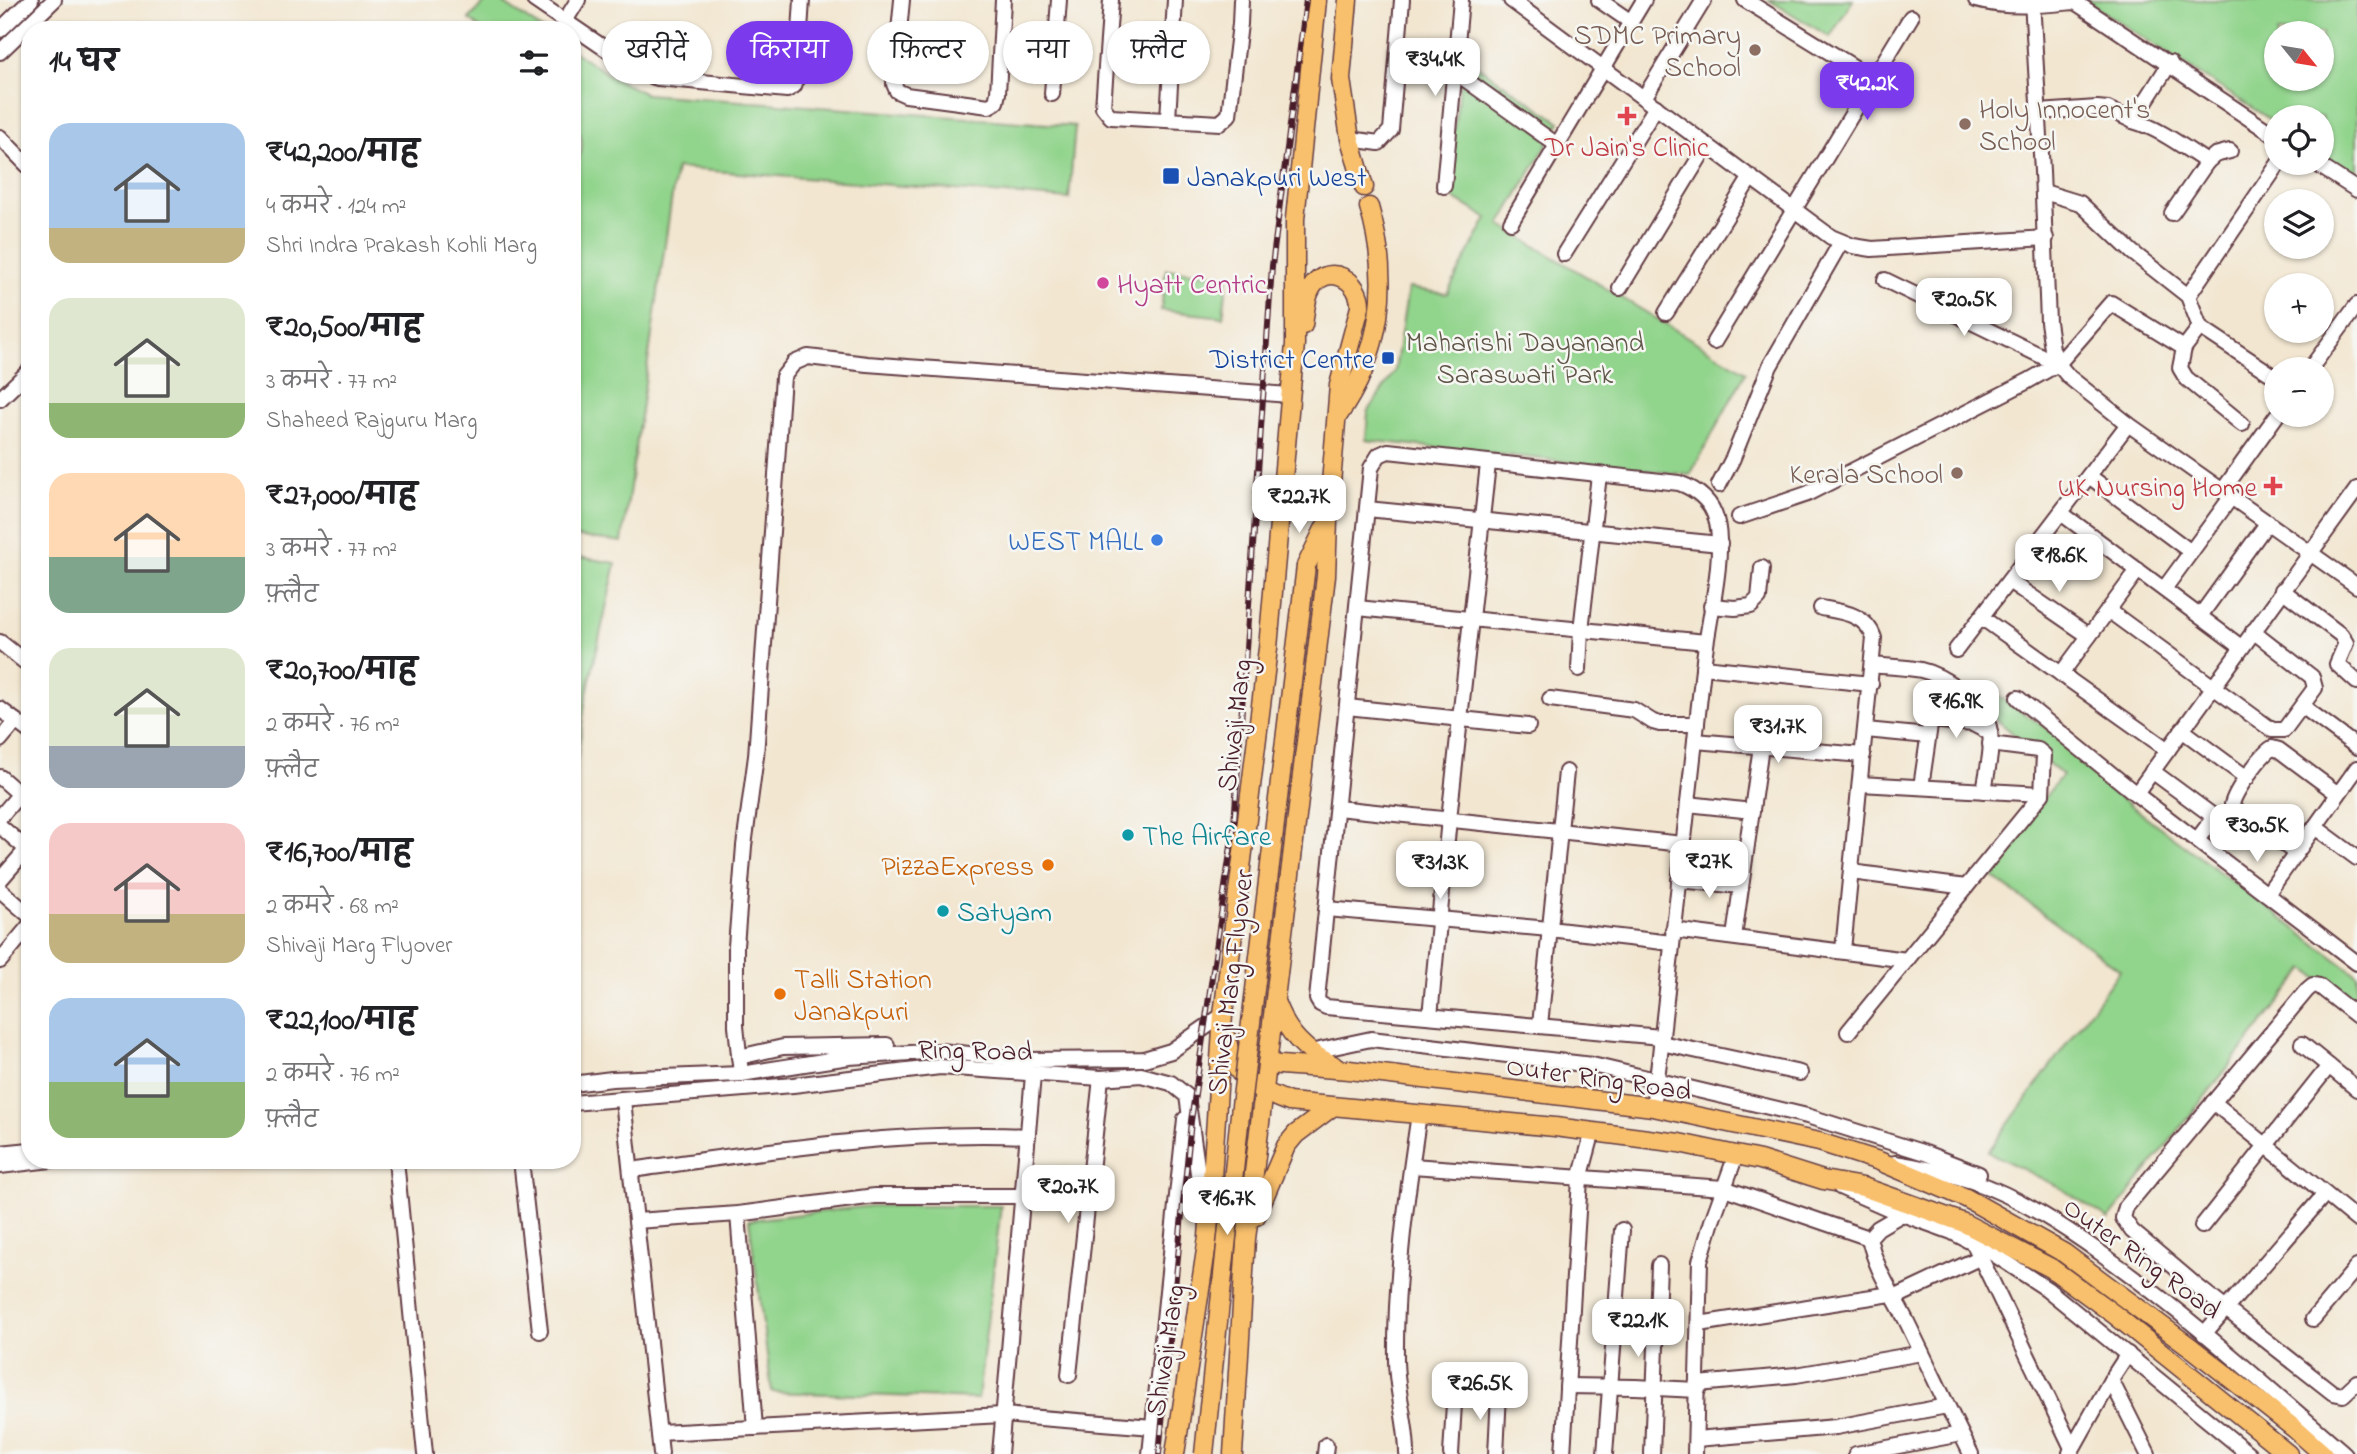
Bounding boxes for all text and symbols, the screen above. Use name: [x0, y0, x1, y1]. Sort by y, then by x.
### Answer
place label: SDMC Primary School: [1574, 17, 1741, 90]
chip: खरीदें: [602, 21, 712, 84]
chip: किराया: [726, 21, 853, 84]
chip: फ़िल्टर: [867, 21, 989, 84]
chip: नया: [1003, 21, 1093, 84]
chip: फ़्लैट: [1107, 21, 1210, 84]
north arrow: [2264, 21, 2334, 91]
map controls: [2264, 21, 2334, 427]
pin: ₹34.4K: [1378, 38, 1492, 98]
text: 14 घर: [49, 42, 118, 86]
marker: SDMC Primary School: [1747, 42, 1763, 58]
icon: filters: [515, 44, 553, 82]
text: ₹34.4K: [1406, 44, 1464, 77]
pin: ₹42.2K: [1810, 62, 1924, 122]
text: ₹42.2K: [1836, 68, 1898, 101]
place label: Holy Innocent's School: [1979, 91, 2150, 164]
button: locate: [2264, 105, 2334, 175]
marker: Dr Jain's Clinic: [1617, 106, 1637, 126]
marker: Holy Innocent's School: [1957, 116, 1973, 132]
place label: Dr Jain's Clinic: [1544, 129, 1710, 170]
text: ₹42,200/माह: [266, 132, 419, 176]
icon: home: [105, 151, 189, 235]
place label: Janakpuri West: [1187, 159, 1367, 200]
marker: Janakpuri West: [1161, 166, 1181, 186]
button: layers: [2264, 189, 2334, 259]
text: 4 कमरे · 124 m²: [266, 191, 406, 224]
text: Shri Indra Prakash Kohli Marg: [266, 230, 537, 263]
place label: Hyatt Centric: [1117, 266, 1268, 307]
button: +: [2264, 273, 2334, 343]
marker: Hyatt Centric: [1095, 275, 1111, 291]
pin: ₹20.5K: [1907, 278, 2021, 338]
text: ₹20.5K: [1932, 284, 1996, 317]
text: ₹20,500/माह: [266, 307, 422, 351]
park label: Maharishi Dayanand Saraswati Park: [1406, 324, 1645, 397]
icon: home: [105, 326, 189, 410]
place label: District Centre: [1209, 341, 1374, 382]
marker: District Centre: [1380, 350, 1396, 366]
button: −: [2264, 357, 2334, 427]
text: 3 कमरे · 77 m²: [266, 366, 397, 399]
text: Shaheed Rajguru Marg: [266, 405, 477, 438]
place label: Kerala School: [1790, 456, 1943, 497]
marker: Kerala School: [1949, 465, 1965, 481]
place label: UK Nursing Home: [2057, 469, 2257, 510]
text: ₹27,000/माह: [266, 475, 417, 519]
pin: ₹22.7K: [1242, 476, 1356, 535]
marker: UK Nursing Home: [2263, 476, 2283, 496]
text: ₹22.7K: [1268, 481, 1330, 514]
icon: home: [105, 501, 189, 585]
place label: WEST MALL: [1008, 523, 1144, 564]
marker: WEST MALL: [1149, 532, 1165, 548]
text: 3 कमरे · 77 m²: [266, 534, 397, 567]
pin: ₹18.6K: [2002, 534, 2116, 594]
text: ₹18.6K: [2031, 540, 2087, 573]
text: फ़्लैट: [266, 580, 318, 613]
text: ₹20,700/माह: [266, 650, 417, 694]
street label: Shivaji Marg: [1208, 657, 1265, 794]
icon: home: [105, 676, 189, 760]
pin: ₹16.9K: [1899, 680, 2013, 740]
text: ₹16.9K: [1929, 686, 1983, 719]
pin: ₹31.7K: [1721, 706, 1835, 765]
text: 2 कमरे · 76 m²: [266, 709, 400, 742]
text: ₹31.7K: [1750, 711, 1806, 744]
text: फ़्लैट: [266, 755, 318, 788]
pin: ₹30.5K: [2200, 804, 2314, 864]
text: ₹30.5K: [2226, 810, 2288, 843]
place label: The Airfare: [1142, 818, 1272, 859]
marker: The Airfare: [1120, 827, 1136, 843]
text: ₹16,700/माह: [266, 832, 412, 876]
pin: ₹27K: [1668, 841, 1750, 900]
pin: ₹31.3K: [1383, 842, 1497, 901]
text: ₹27K: [1686, 846, 1732, 879]
text: ₹31.3K: [1412, 847, 1468, 880]
place label: PizzaExpress: [881, 848, 1034, 889]
icon: home: [105, 851, 189, 935]
marker: PizzaExpress: [1040, 857, 1056, 873]
street label: Shivaji Marg Flyover: [1198, 867, 1267, 1098]
text: 2 कमरे · 68 m²: [266, 891, 399, 924]
place label: Satyam: [957, 894, 1052, 935]
marker: Satyam: [935, 903, 951, 919]
text: Shivaji Marg Flyover: [266, 930, 452, 963]
place label: Talli Station Janakpuri: [794, 961, 932, 1034]
marker: Talli Station Janakpuri: [772, 986, 788, 1002]
text: ₹22,100/माह: [266, 1000, 416, 1044]
icon: home: [105, 1026, 189, 1110]
street label: Ring Road: [917, 1031, 1033, 1074]
street label: Outer Ring Road: [1503, 1047, 1694, 1114]
text: 2 कमरे · 76 m²: [266, 1059, 400, 1092]
text: फ़्लैट: [266, 1105, 318, 1138]
pin: ₹20.7K: [1011, 1166, 1125, 1225]
text: ₹20.7K: [1038, 1171, 1098, 1204]
pin: ₹16.7K: [1170, 1178, 1284, 1237]
text: ₹16.7K: [1199, 1183, 1255, 1216]
street label: Outer Ring Road: [2053, 1188, 2229, 1331]
street label: Shivaji Marg: [1137, 1282, 1198, 1420]
pin: ₹22.1K: [1581, 1300, 1695, 1359]
text: ₹22.1K: [1608, 1305, 1668, 1338]
pin: ₹26.5K: [1423, 1362, 1537, 1422]
text: ₹26.5K: [1448, 1368, 1512, 1401]

